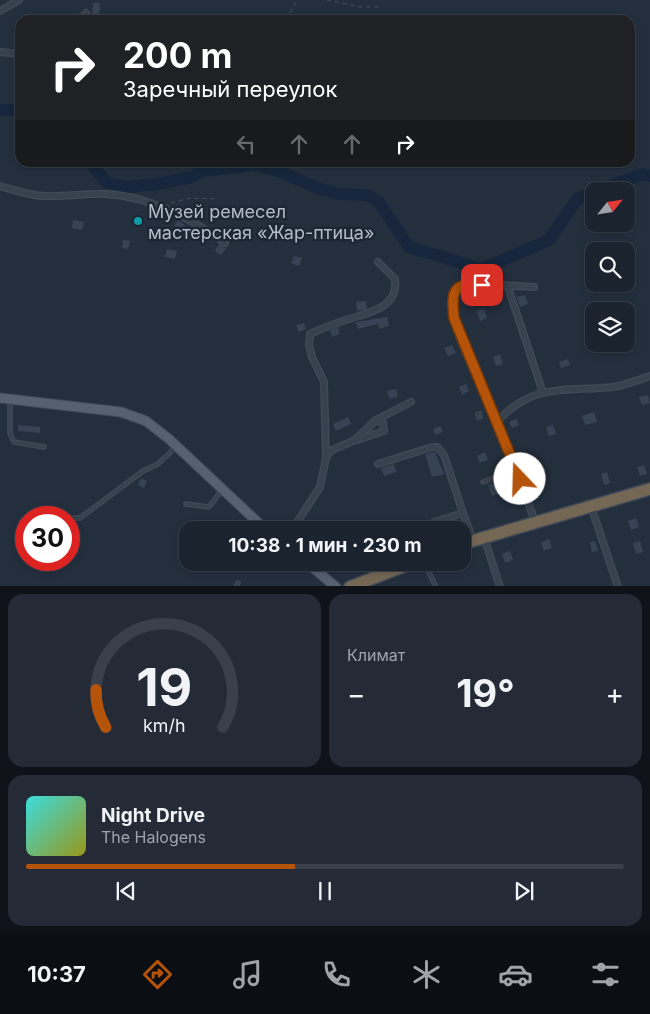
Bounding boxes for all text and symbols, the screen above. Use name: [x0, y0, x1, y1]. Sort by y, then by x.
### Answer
text: 200 m: [123, 34, 232, 76]
icon: right: [40, 35, 105, 100]
text: Заречный переулок: [123, 76, 337, 102]
icon: left: [232, 130, 260, 158]
icon: ahead: [285, 130, 313, 158]
icon: ahead: [338, 130, 366, 158]
icon: right: [391, 130, 419, 158]
north arrow: [585, 182, 635, 232]
map controls: [585, 182, 635, 352]
place label: Музей ремесел мастерская «Жар-птица»: [148, 201, 374, 243]
marker: Музей ремесел мастерская «Жар-птица»: [132, 215, 144, 227]
button: search: [585, 242, 635, 292]
pin: [461, 264, 503, 306]
icon: arrive: [468, 271, 496, 299]
button: layers: [585, 302, 635, 352]
position arrow: [493, 452, 545, 504]
speed limit sign: 30: [15, 506, 80, 571]
text: 10:38 · 1 мин · 230 m: [228, 534, 422, 557]
text: Климат: [347, 645, 405, 665]
text: 19: [136, 656, 193, 719]
text: 19°: [456, 670, 515, 716]
text: −: [347, 677, 366, 711]
text: +: [605, 677, 624, 711]
text: km/h: [143, 715, 186, 736]
text: Night Drive: [101, 804, 205, 827]
text: The Halogens: [101, 827, 206, 847]
icon: previous: [112, 877, 140, 905]
icon: pause: [311, 877, 339, 905]
icon: next: [510, 877, 538, 905]
icon: directions: [140, 957, 175, 992]
icon: music: [230, 957, 265, 992]
icon: phone: [319, 957, 354, 992]
icon: climate: [409, 957, 444, 992]
icon: car: [498, 957, 533, 992]
icon: filters: [588, 957, 623, 992]
text: 10:37: [27, 961, 86, 987]

